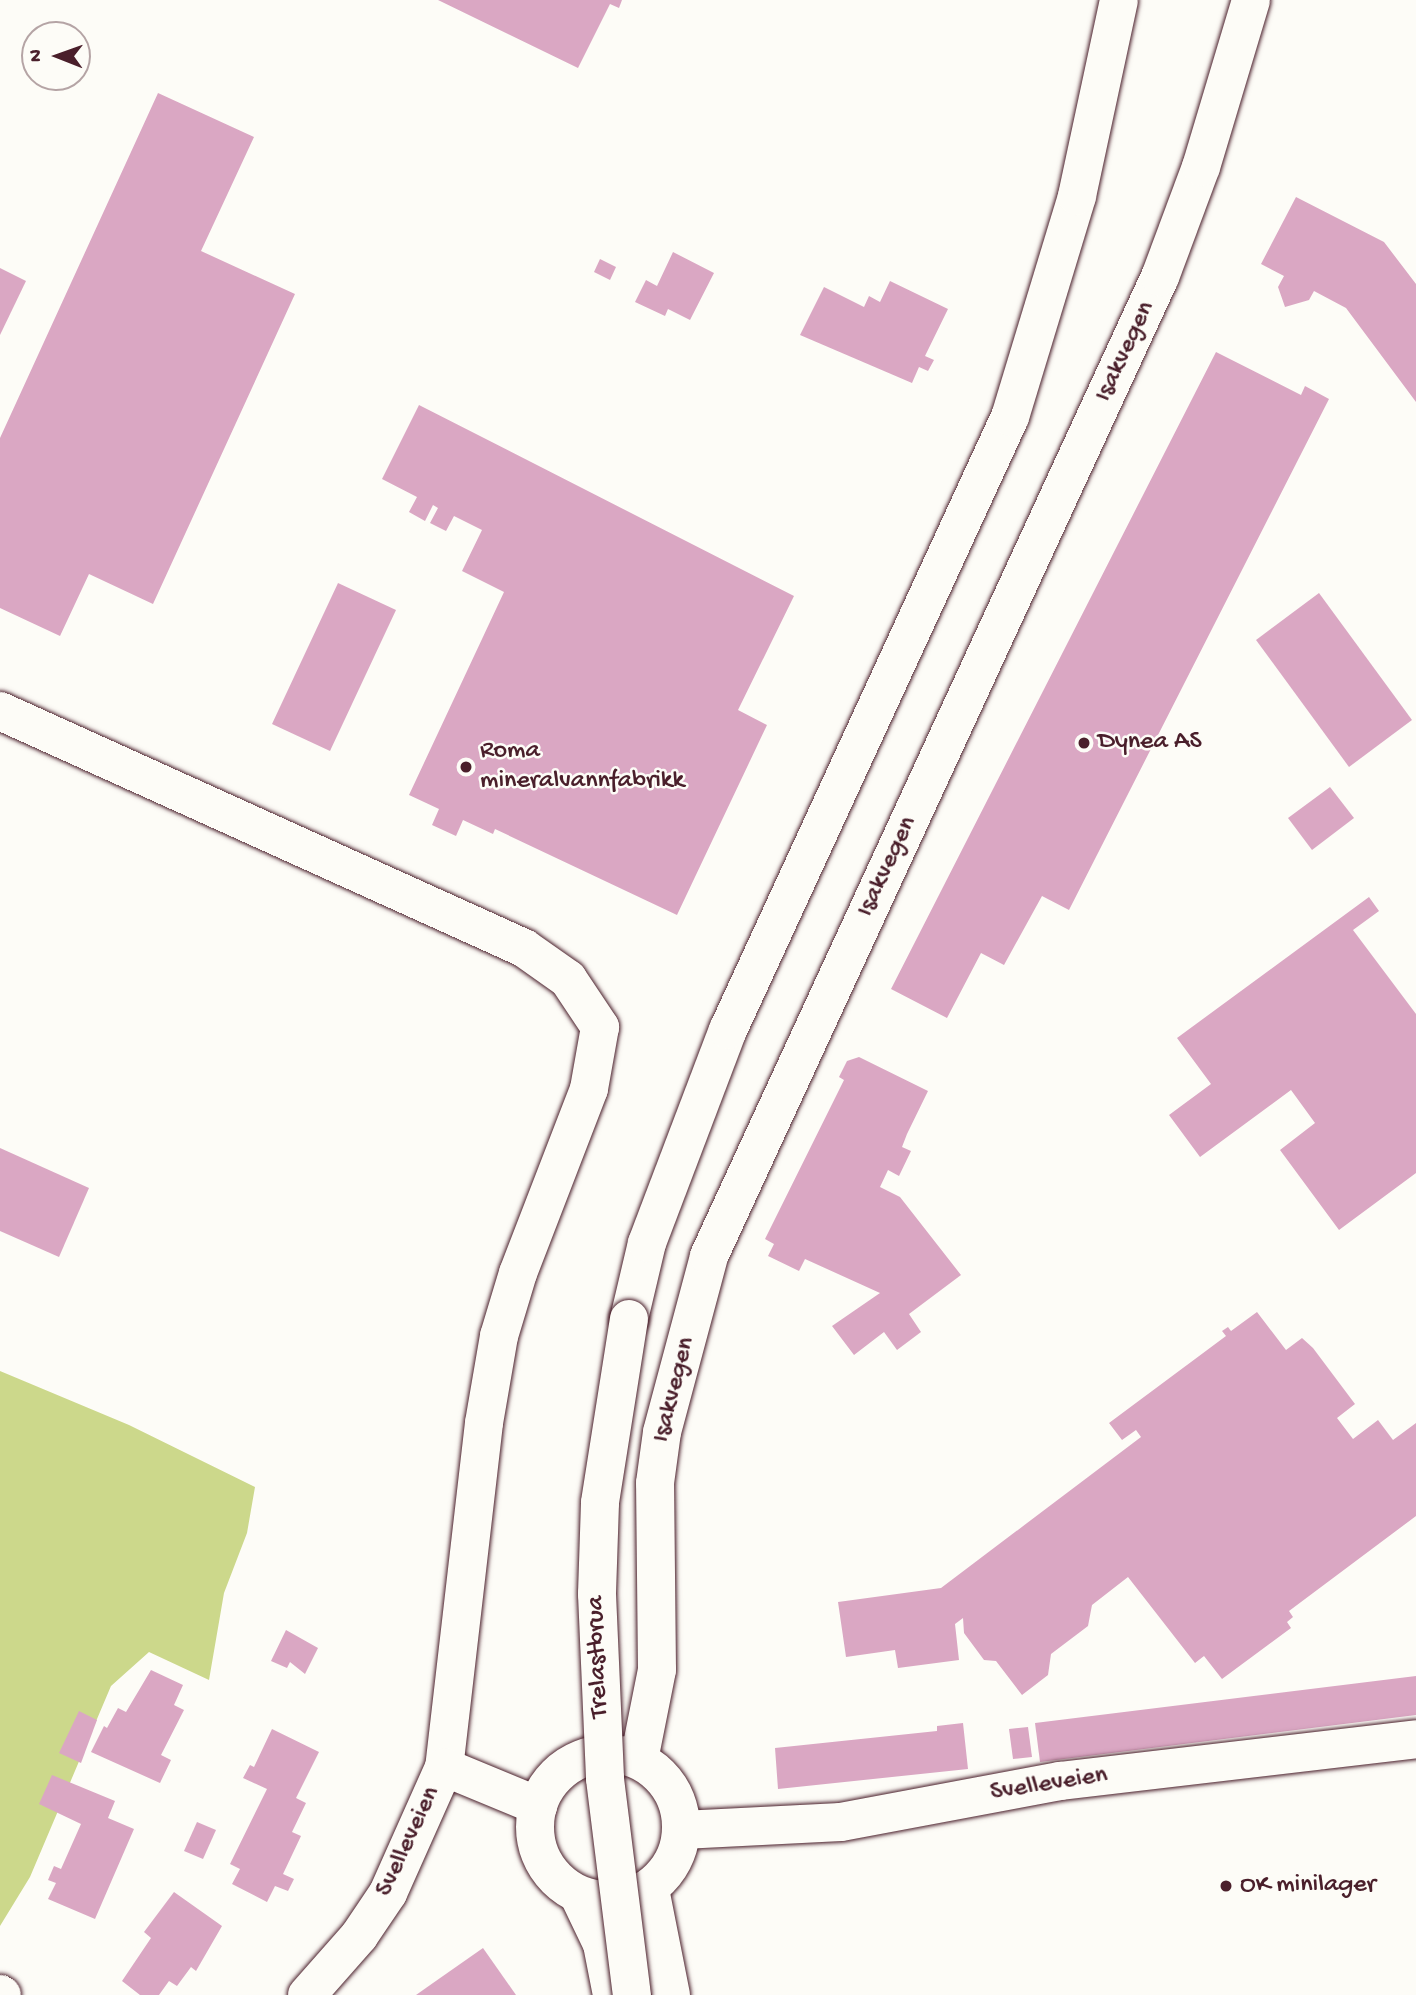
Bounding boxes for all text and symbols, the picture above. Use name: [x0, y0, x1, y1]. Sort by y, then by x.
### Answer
north arrow: [21, 21, 91, 91]
text: N: [25, 49, 48, 62]
street label: Isakvegen: [1089, 297, 1163, 407]
place label: Dynea AS: [1098, 727, 1202, 759]
marker: Dynea AS: [1076, 735, 1092, 751]
place label: Roma mineralvannfabrikk: [480, 736, 684, 798]
marker: Roma mineralvannfabrikk: [458, 759, 474, 775]
street label: Isakvegen: [851, 812, 925, 922]
street label: Isakvegen: [647, 1334, 703, 1446]
street label: Trelastbrua: [581, 1595, 617, 1719]
street label: Svelleveien: [988, 1760, 1110, 1810]
street label: Svelleveien: [370, 1782, 448, 1902]
place label: OK minilager: [1240, 1870, 1376, 1902]
marker: OK minilager: [1218, 1878, 1234, 1894]

